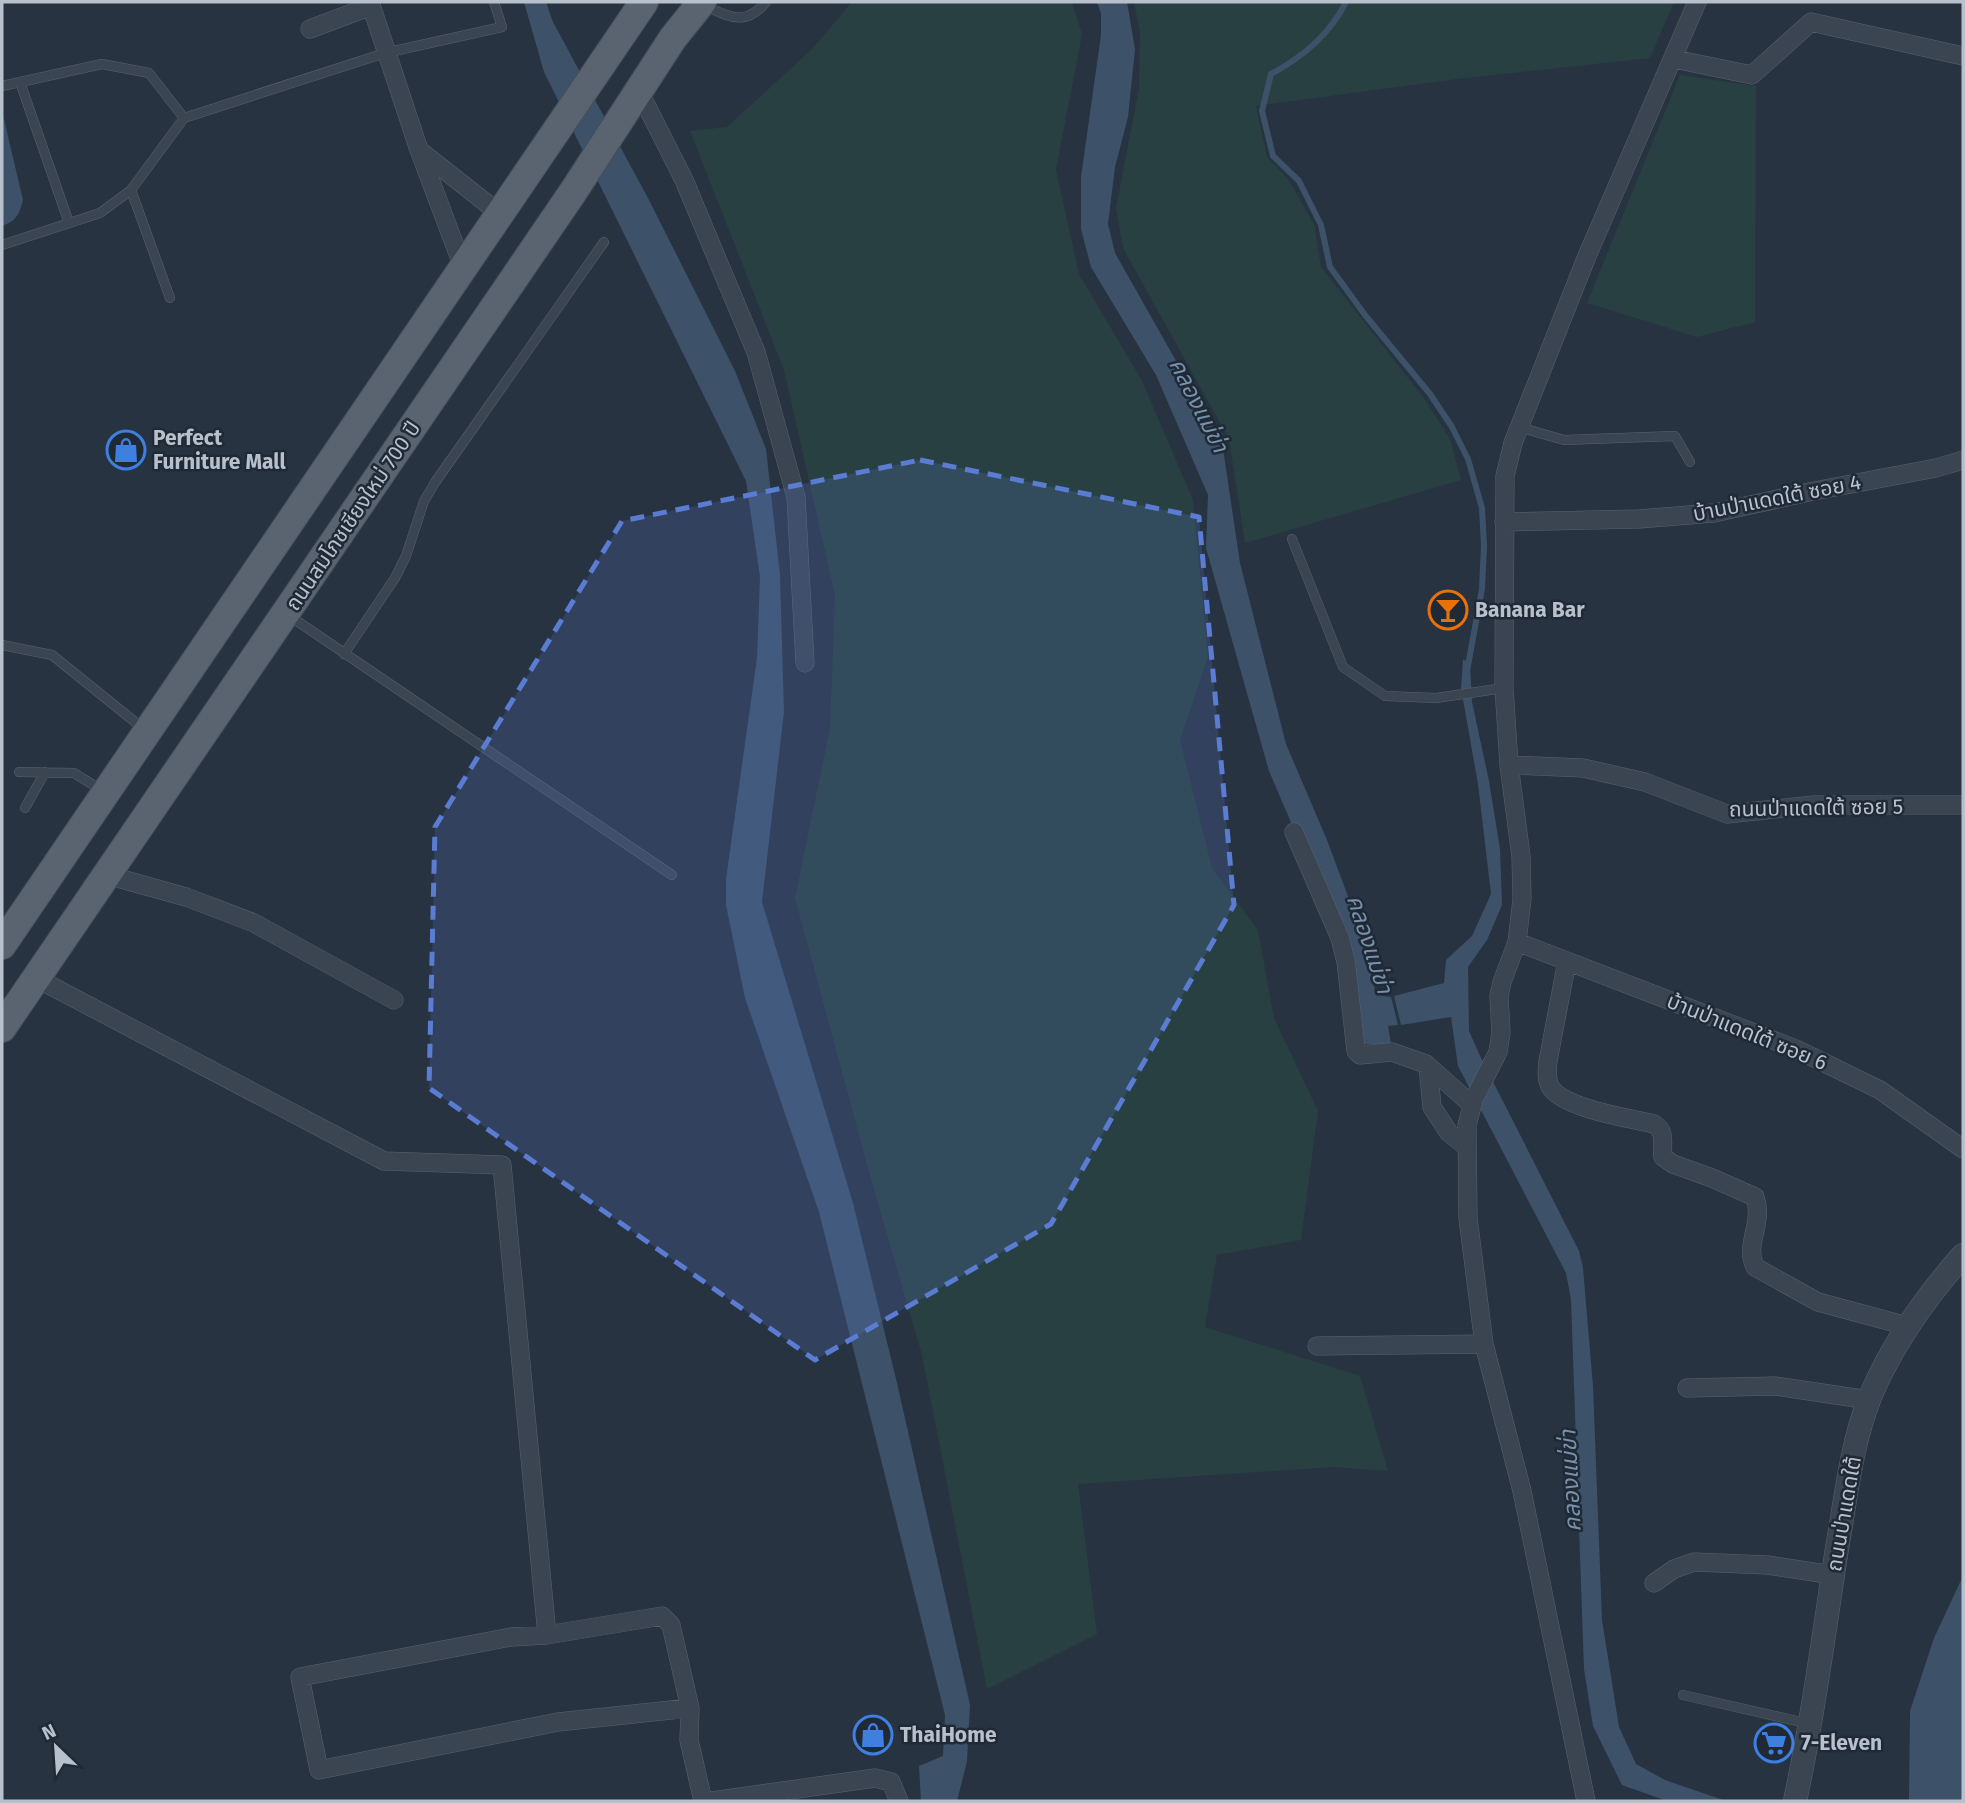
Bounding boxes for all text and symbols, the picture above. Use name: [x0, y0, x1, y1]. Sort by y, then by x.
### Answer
water label: คลองแม่ข่า: [1163, 353, 1235, 458]
street label: ถนนสมโภชเชียงใหม่ 700 ปี: [280, 416, 426, 616]
place label: Perfect Furniture Mall: [153, 425, 286, 475]
shop icon: Perfect Furniture Mall: [105, 429, 147, 471]
street label: บ้านป่าแดดใต้ ซอย 4: [1691, 469, 1863, 527]
bar icon: Banana Bar: [1427, 589, 1469, 631]
place label: Banana Bar: [1475, 597, 1585, 623]
street label: ถนนป่าแดดใต้ ซอย 5: [1729, 793, 1903, 823]
water label: คลองแม่ข่า: [1341, 891, 1400, 998]
street label: บ้านป่าแดดใต้ ซอย 6: [1663, 988, 1831, 1076]
water label: คลองแม่ข่า: [1553, 1428, 1587, 1533]
street label: ถนนป่าแดดใต้: [1821, 1454, 1867, 1574]
north arrow: [21, 1712, 91, 1782]
shop icon: ThaiHome: [852, 1714, 894, 1756]
text: N: [38, 1719, 60, 1745]
place label: ThaiHome: [900, 1722, 997, 1748]
supermarket icon: 7-Eleven: [1753, 1722, 1795, 1764]
place label: 7-Eleven: [1801, 1730, 1882, 1756]

